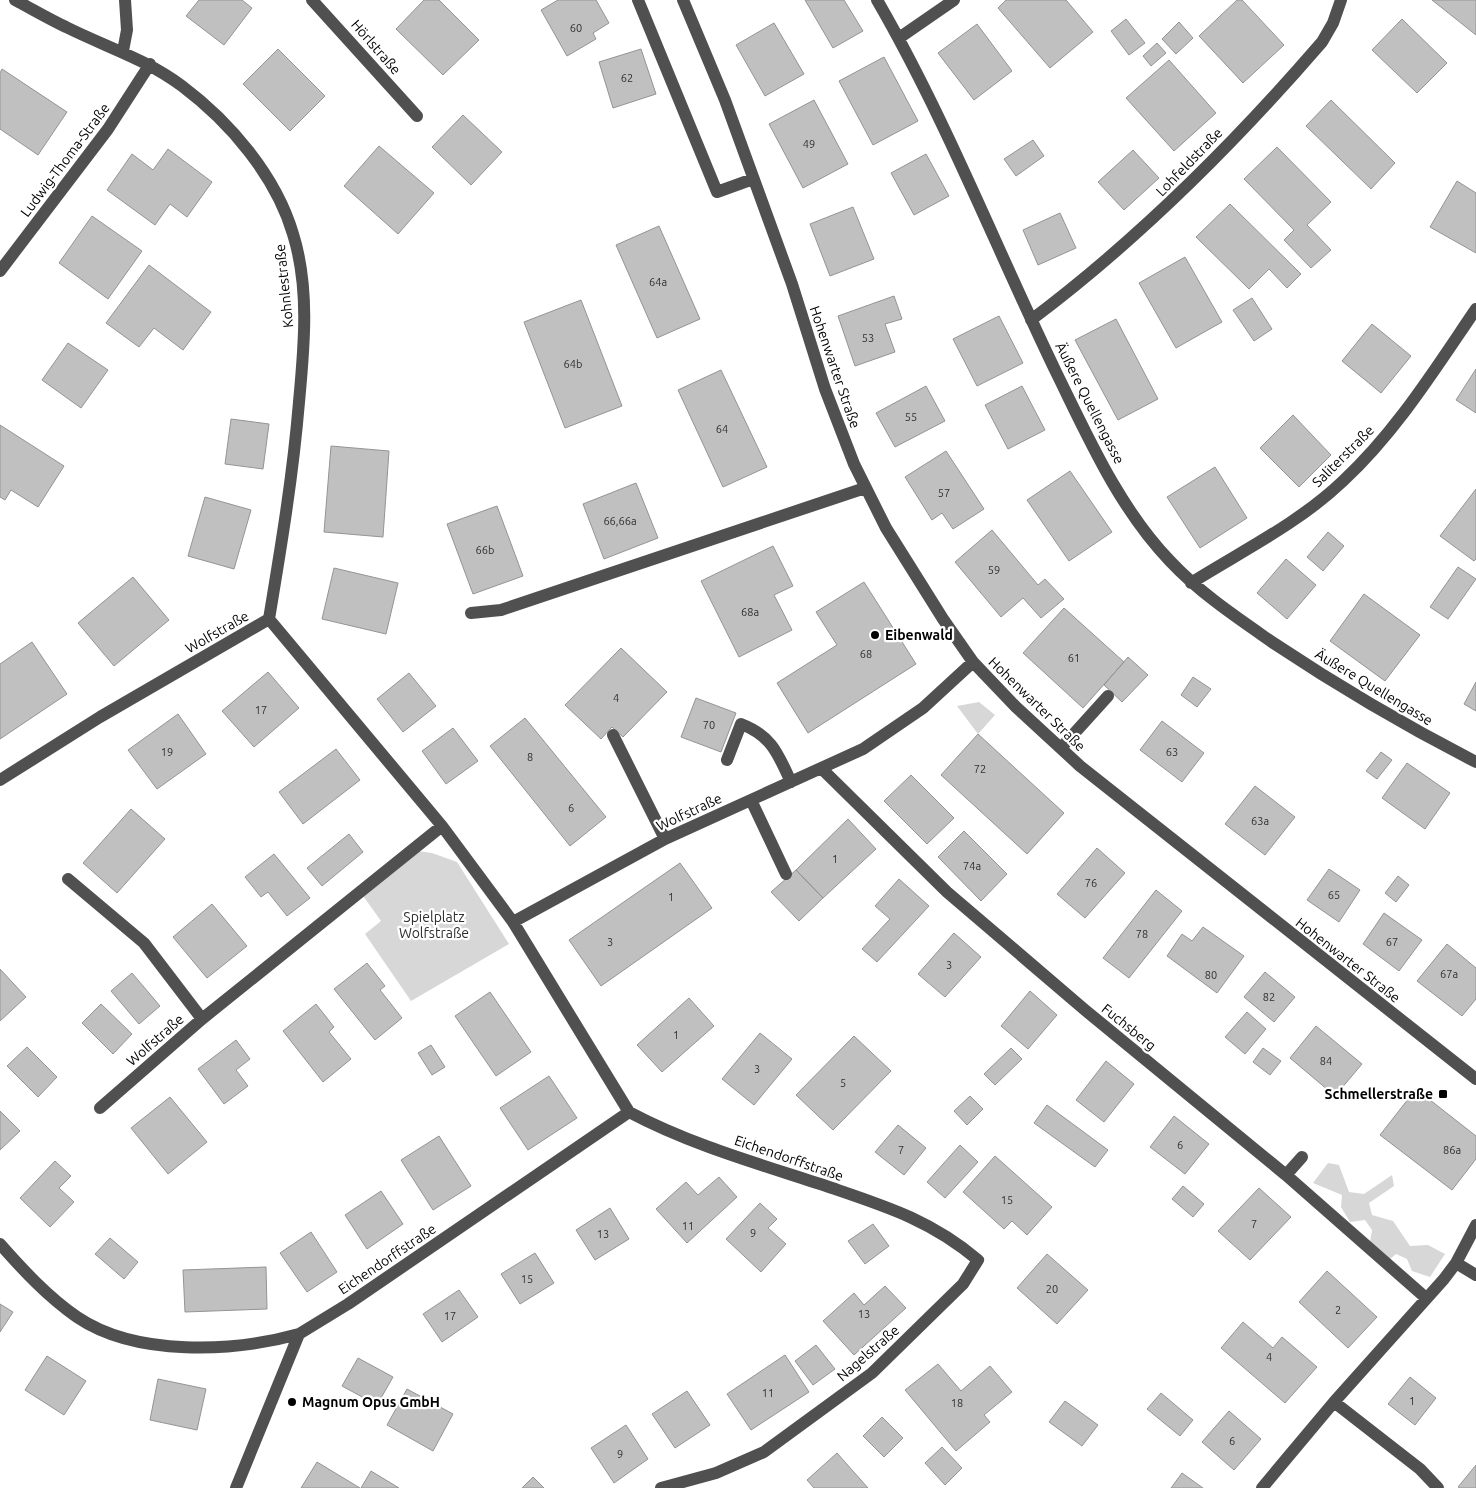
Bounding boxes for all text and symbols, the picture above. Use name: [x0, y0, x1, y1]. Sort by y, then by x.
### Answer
street label: Hörlstraße: [348, 16, 404, 78]
house number: 60: [570, 22, 582, 34]
house number: 62: [621, 72, 633, 84]
street label: Ludwig-Thoma-Straße: [17, 100, 113, 220]
street label: Lohfeldstraße: [1153, 125, 1225, 199]
house number: 49: [803, 138, 815, 150]
street label: Kohnlestraße: [272, 243, 296, 329]
house number: 64a: [649, 276, 667, 288]
street label: Hohenwarter Straße: [807, 304, 863, 430]
house number: 53: [862, 332, 874, 344]
street label: Äußere Quellengasse: [1052, 340, 1128, 466]
house number: 64b: [564, 358, 582, 370]
house number: 55: [905, 411, 917, 423]
street label: Saliterstraße: [1309, 422, 1377, 490]
house number: 64: [716, 423, 728, 435]
house number: 57: [938, 487, 950, 499]
house number: 66,66a: [603, 515, 637, 527]
house number: 66b: [476, 544, 494, 556]
house number: 59: [988, 564, 1000, 576]
house number: 68a: [741, 606, 759, 618]
street label: Wolfstraße: [183, 608, 251, 656]
place label: Eibenwald: [885, 627, 953, 643]
marker: Eibenwald: [869, 629, 881, 641]
street label: Äußere Quellengasse: [1312, 646, 1436, 728]
house number: 68: [860, 648, 872, 660]
house number: 61: [1068, 652, 1080, 664]
street label: Hohenwarter Straße: [985, 654, 1089, 754]
house number: 4: [613, 692, 619, 704]
house number: 17: [255, 704, 267, 716]
house number: 70: [703, 719, 715, 731]
house number: 19: [161, 746, 173, 758]
house number: 63: [1166, 746, 1178, 758]
house number: 8: [527, 751, 533, 763]
house number: 72: [974, 763, 986, 775]
street label: Wolfstraße: [654, 790, 724, 834]
house number: 6: [568, 802, 574, 814]
house number: 63a: [1251, 815, 1269, 827]
house number: 1: [832, 853, 838, 865]
house number: 74a: [963, 860, 981, 872]
house number: 76: [1085, 877, 1097, 889]
house number: 65: [1328, 889, 1340, 901]
house number: 1: [668, 891, 674, 903]
park label: Spielplatz Wolfstraße: [399, 909, 469, 941]
street label: Hohenwarter Straße: [1293, 914, 1403, 1006]
house number: 78: [1136, 928, 1148, 940]
house number: 3: [607, 936, 613, 948]
house number: 67: [1386, 936, 1398, 948]
house number: 3: [946, 959, 952, 971]
house number: 67a: [1440, 968, 1458, 980]
house number: 80: [1205, 969, 1217, 981]
house number: 82: [1263, 991, 1275, 1003]
street label: Fuchsberg: [1099, 1000, 1159, 1054]
street label: Wolfstraße: [123, 1011, 187, 1069]
house number: 1: [673, 1029, 679, 1041]
house number: 84: [1320, 1055, 1332, 1067]
house number: 3: [754, 1063, 760, 1075]
house number: 5: [840, 1077, 846, 1089]
place label: Schmellerstraße: [1325, 1086, 1433, 1102]
marker: Schmellerstraße: [1437, 1088, 1449, 1100]
street label: Eichendorffstraße: [732, 1132, 846, 1184]
house number: 6: [1177, 1139, 1183, 1151]
house number: 7: [898, 1144, 904, 1156]
house number: 86a: [1443, 1144, 1461, 1156]
house number: 15: [1001, 1194, 1013, 1206]
house number: 7: [1251, 1218, 1257, 1230]
street label: Eichendorffstraße: [335, 1220, 439, 1298]
house number: 11: [682, 1220, 694, 1232]
house number: 9: [750, 1227, 756, 1239]
house number: 13: [597, 1228, 609, 1240]
house number: 15: [521, 1273, 533, 1285]
house number: 20: [1046, 1283, 1058, 1295]
house number: 2: [1335, 1304, 1341, 1316]
house number: 13: [858, 1308, 870, 1320]
house number: 17: [444, 1310, 456, 1322]
street label: Nagelstraße: [834, 1322, 902, 1384]
house number: 4: [1266, 1351, 1272, 1363]
house number: 11: [762, 1387, 774, 1399]
place label: Magnum Opus GmbH: [302, 1394, 440, 1410]
house number: 1: [1409, 1395, 1415, 1407]
marker: Magnum Opus GmbH: [286, 1396, 298, 1408]
house number: 18: [951, 1397, 963, 1409]
house number: 6: [1229, 1435, 1235, 1447]
house number: 9: [617, 1448, 623, 1460]

